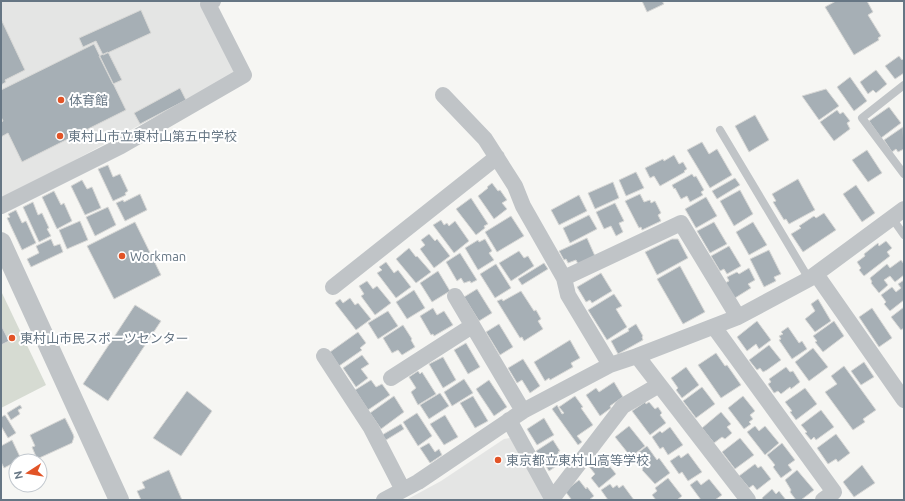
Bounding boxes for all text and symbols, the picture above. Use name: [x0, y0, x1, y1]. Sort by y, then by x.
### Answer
place label: 体育館: [69, 93, 108, 107]
marker: 体育館: [56, 95, 66, 105]
place label: 東村山市立東村山第五中学校: [68, 129, 237, 143]
marker: 東村山市立東村山第五中学校: [55, 131, 65, 141]
place label: Workman: [130, 249, 186, 263]
marker: Workman: [117, 251, 127, 261]
place label: 東村山市民スポーツセンター: [20, 331, 189, 345]
marker: 東村山市民スポーツセンター: [7, 333, 17, 343]
north arrow: [8, 453, 48, 493]
place label: 東京都立東村山高等学校: [506, 453, 649, 467]
marker: 東京都立東村山高等学校: [493, 455, 503, 465]
text: N: [11, 470, 25, 480]

